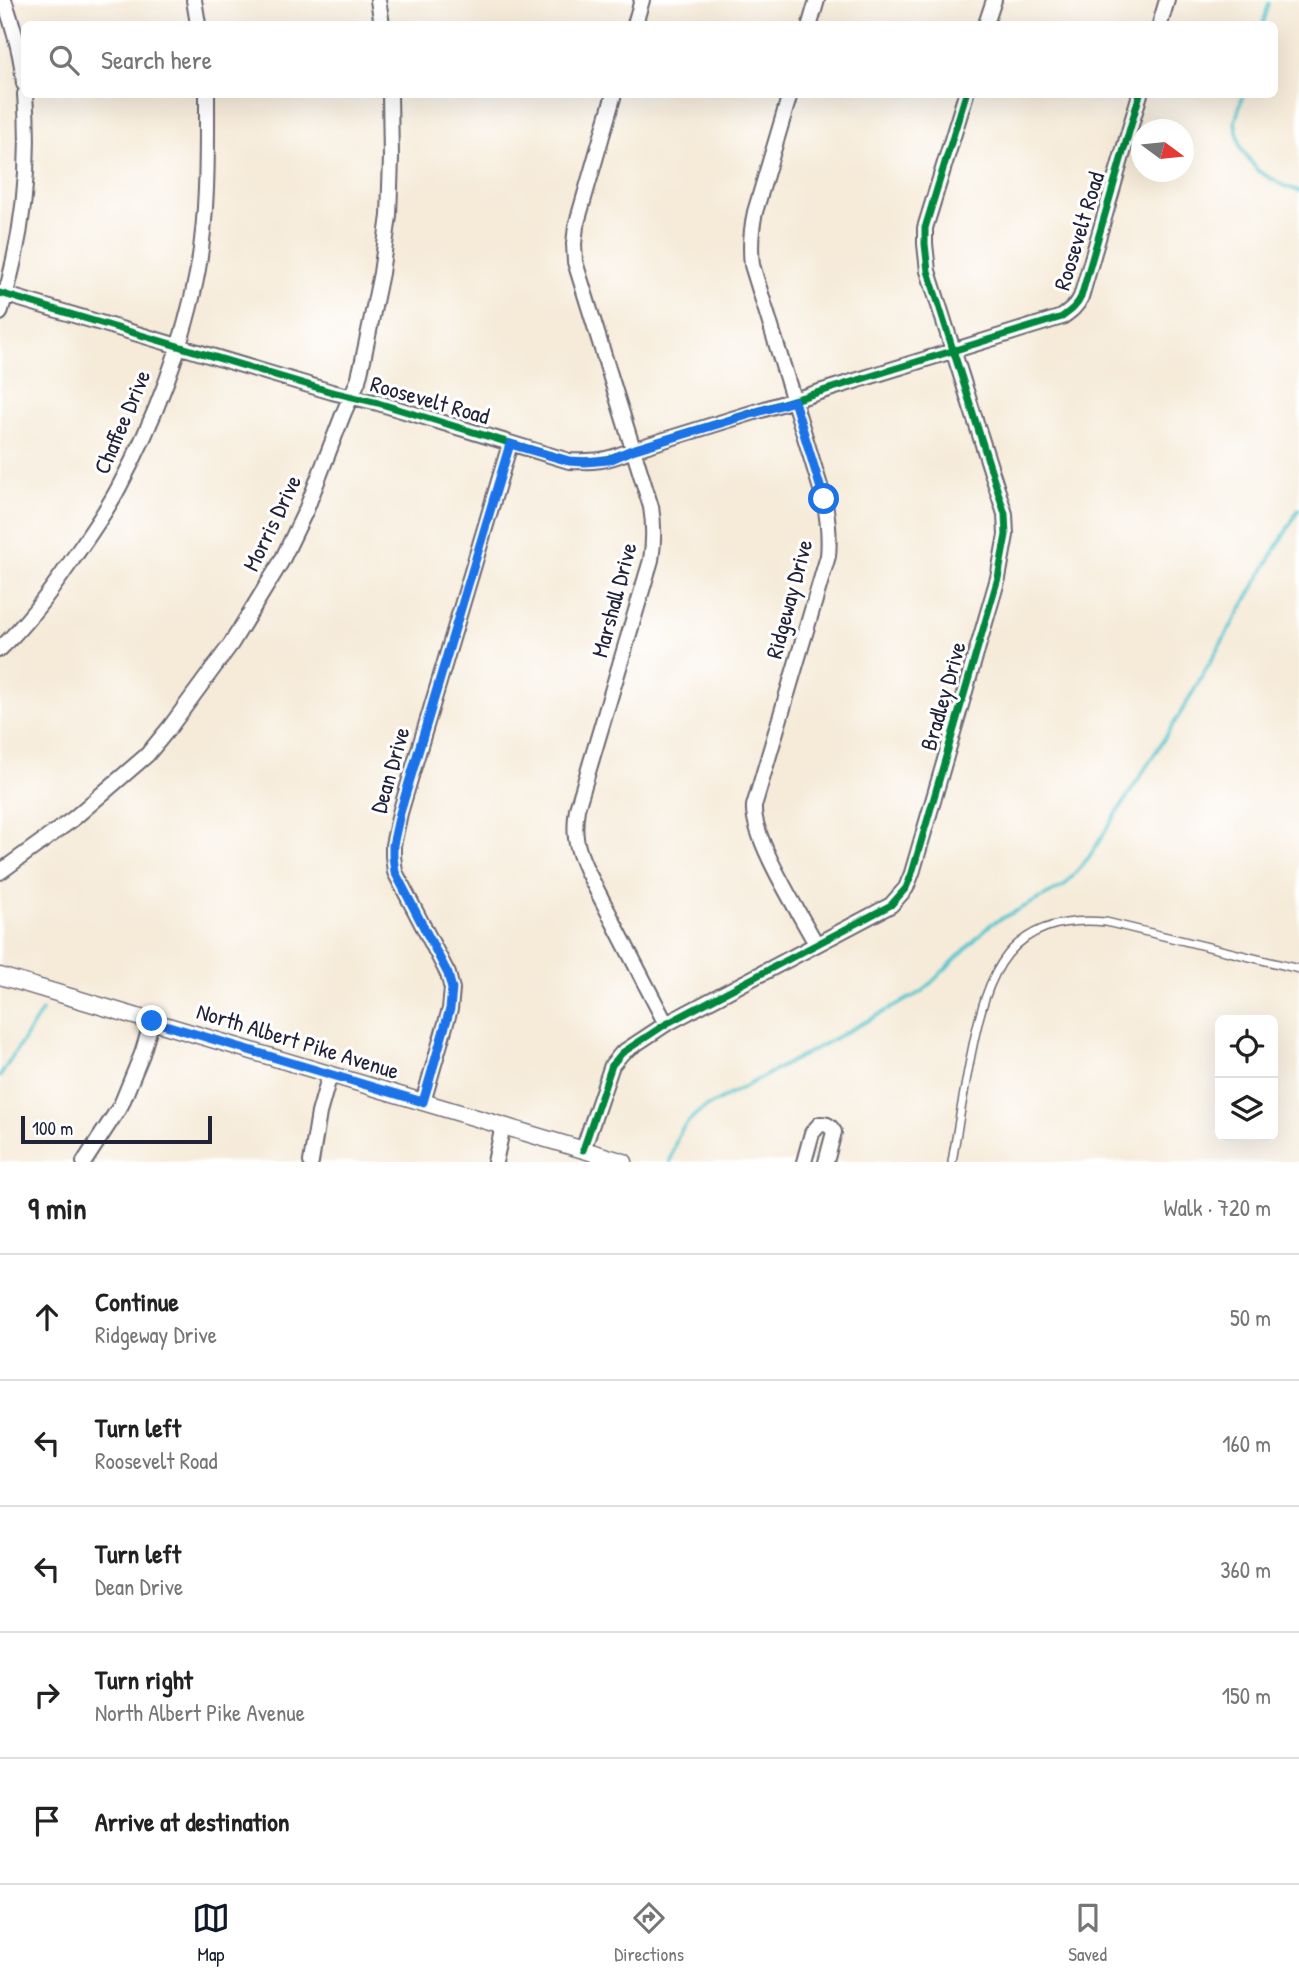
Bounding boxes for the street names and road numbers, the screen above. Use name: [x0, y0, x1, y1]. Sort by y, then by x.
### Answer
street label: Roosevelt Road: [1046, 168, 1111, 294]
street label: Chaffee Drive: [86, 365, 157, 479]
street label: Roosevelt Road: [367, 368, 493, 431]
street label: Morris Drive: [235, 470, 308, 576]
street label: Ridgeway Drive: [758, 536, 819, 662]
street label: Marshall Drive: [583, 539, 644, 661]
street label: Bradley Drive: [912, 638, 973, 754]
street label: Dean Drive: [362, 723, 417, 816]
street label: North Albert Pike Avenue: [193, 995, 403, 1086]

